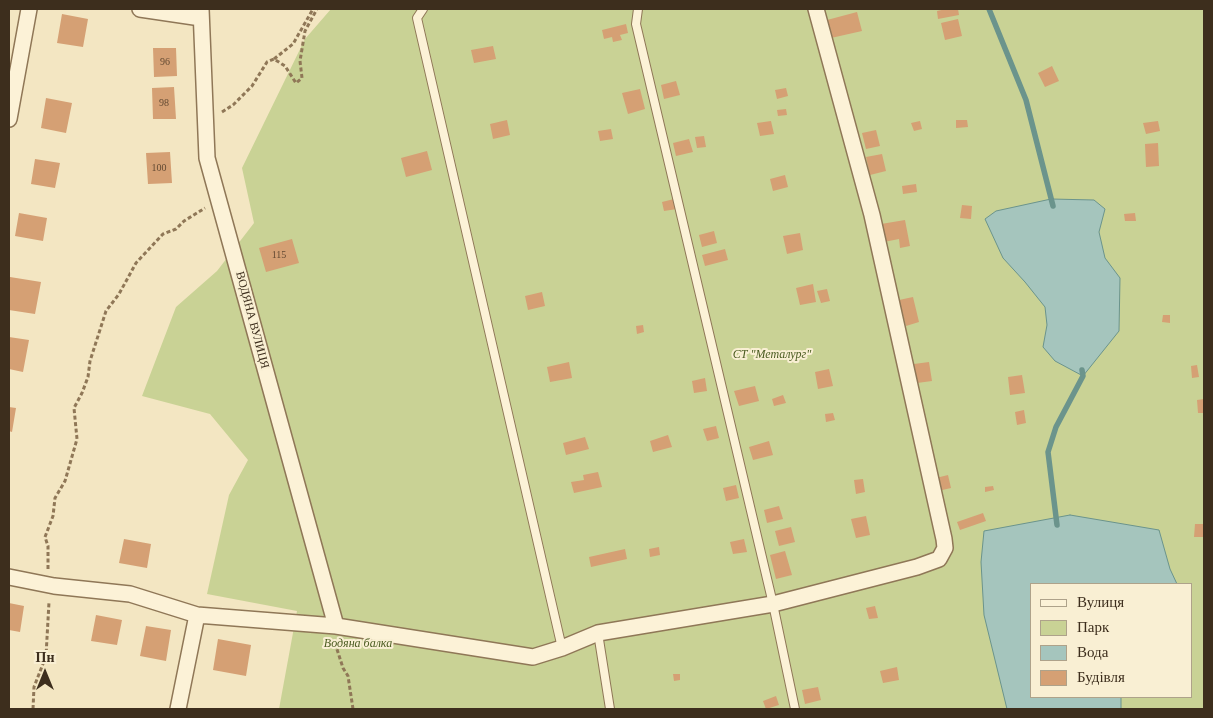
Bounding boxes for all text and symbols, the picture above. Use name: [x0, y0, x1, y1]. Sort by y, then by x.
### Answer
house number: 96: [160, 56, 170, 68]
house number: 98: [159, 97, 169, 109]
house number: 100: [152, 162, 166, 174]
house number: 115: [272, 249, 286, 261]
street label: ВОДЯНА ВУЛИЦЯ: [232, 270, 272, 370]
park label: СТ "Металург": [733, 348, 811, 362]
legend: [1030, 583, 1193, 698]
text: Вулиця: [1077, 594, 1124, 610]
text: Парк: [1077, 619, 1109, 635]
park label: Водяна балка: [324, 637, 392, 651]
text: Вода: [1077, 644, 1108, 660]
north arrow: [20, 648, 70, 698]
text: Пн: [36, 650, 54, 665]
text: Будівля: [1077, 669, 1125, 685]

